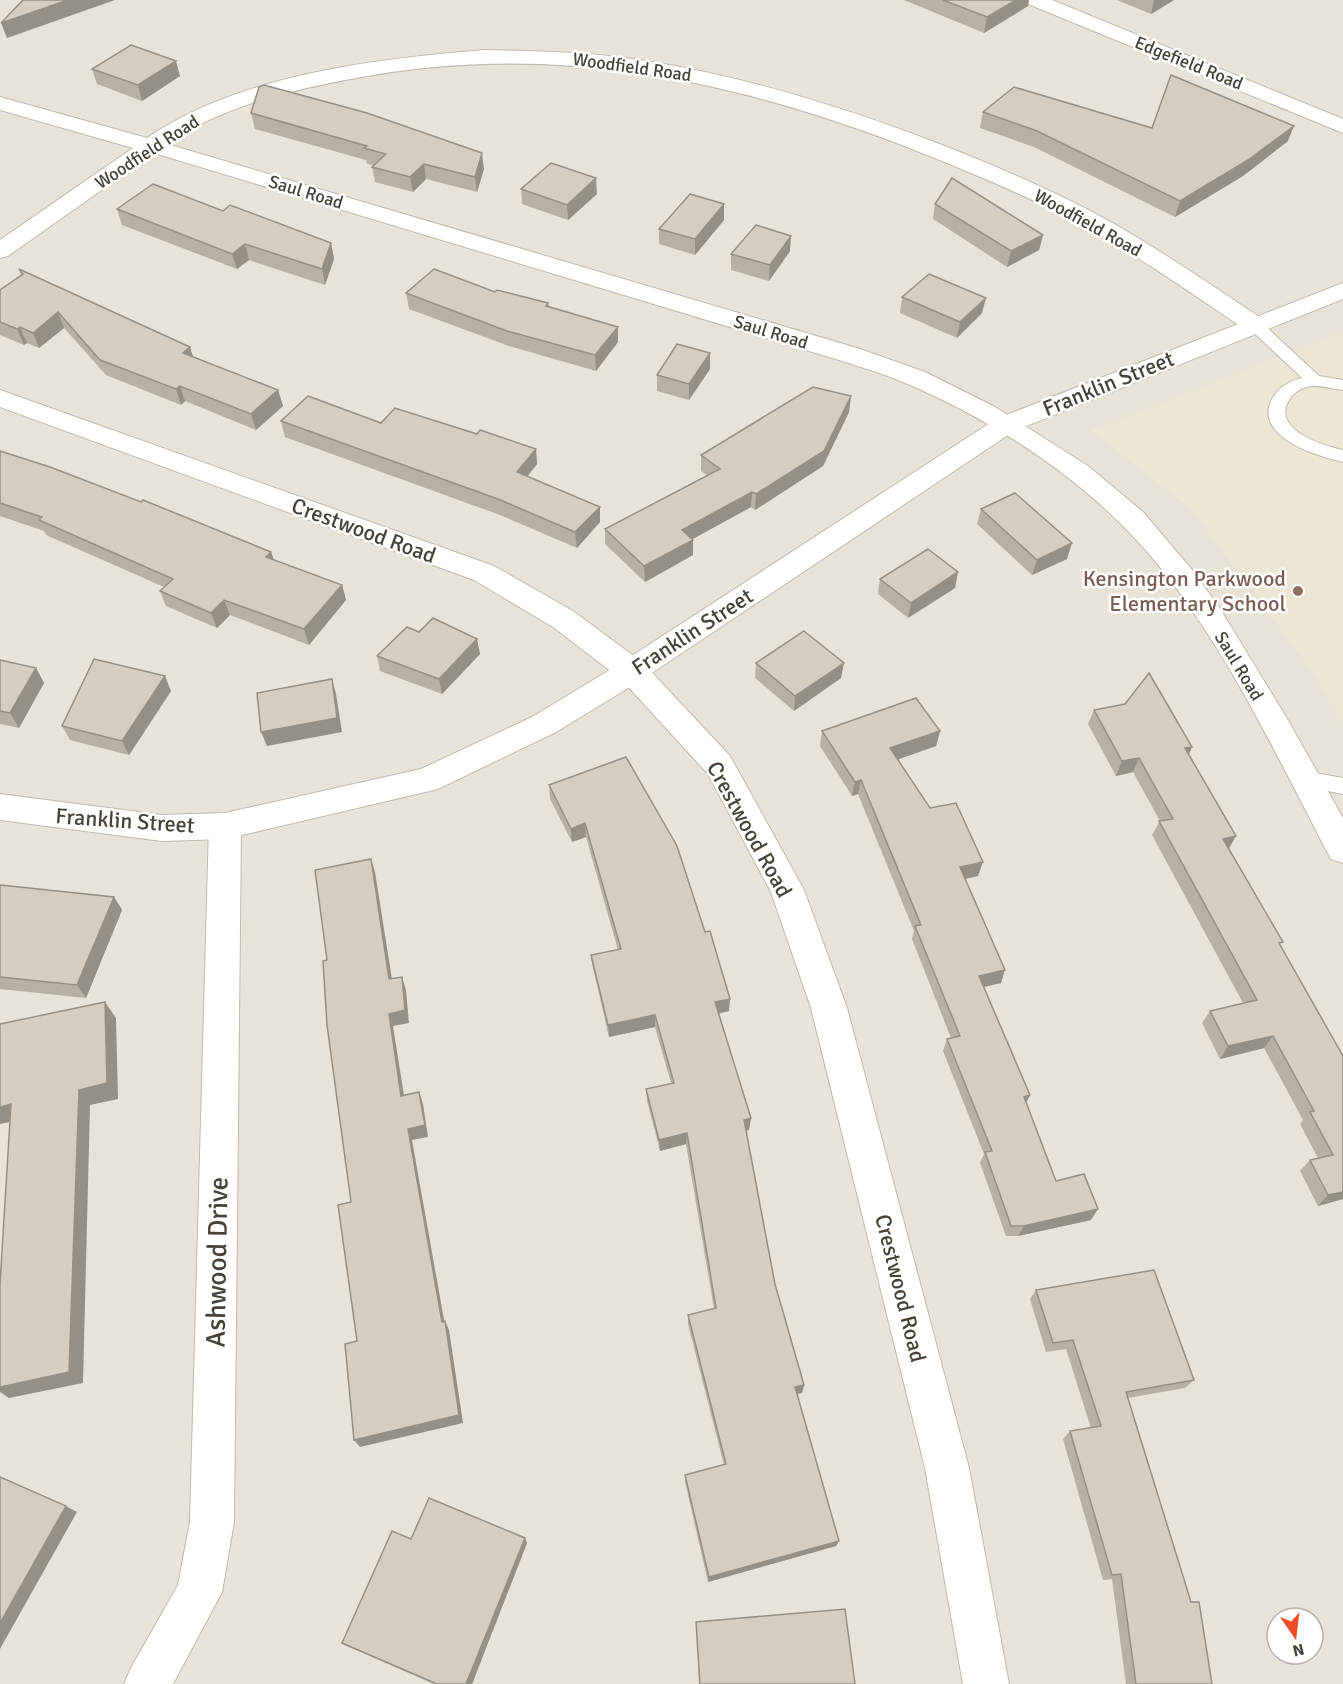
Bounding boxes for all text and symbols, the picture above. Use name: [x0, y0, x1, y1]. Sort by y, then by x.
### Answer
street label: Edgefield Road: [1132, 31, 1246, 95]
street label: Woodfield Road: [571, 48, 693, 86]
street label: Woodfield Road: [91, 110, 203, 194]
street label: Saul Road: [266, 170, 346, 214]
street label: Woodfield Road: [1030, 184, 1146, 262]
street label: Saul Road: [731, 310, 811, 354]
street label: Franklin Street: [1039, 345, 1178, 422]
street label: Crestwood Road: [288, 492, 440, 569]
place label: Kensington Parkwood Elementary School: [1083, 565, 1286, 617]
street label: Franklin Street: [627, 582, 758, 681]
marker: Kensington Parkwood Elementary School: [1291, 584, 1305, 598]
street label: Saul Road: [1210, 627, 1268, 705]
street label: Crestwood Road: [701, 756, 798, 902]
street label: Franklin Street: [55, 802, 196, 839]
street label: Ashwood Drive: [200, 1176, 235, 1348]
street label: Crestwood Road: [869, 1211, 932, 1365]
north arrow: [1265, 1606, 1325, 1666]
text: N: [1291, 1639, 1306, 1661]

